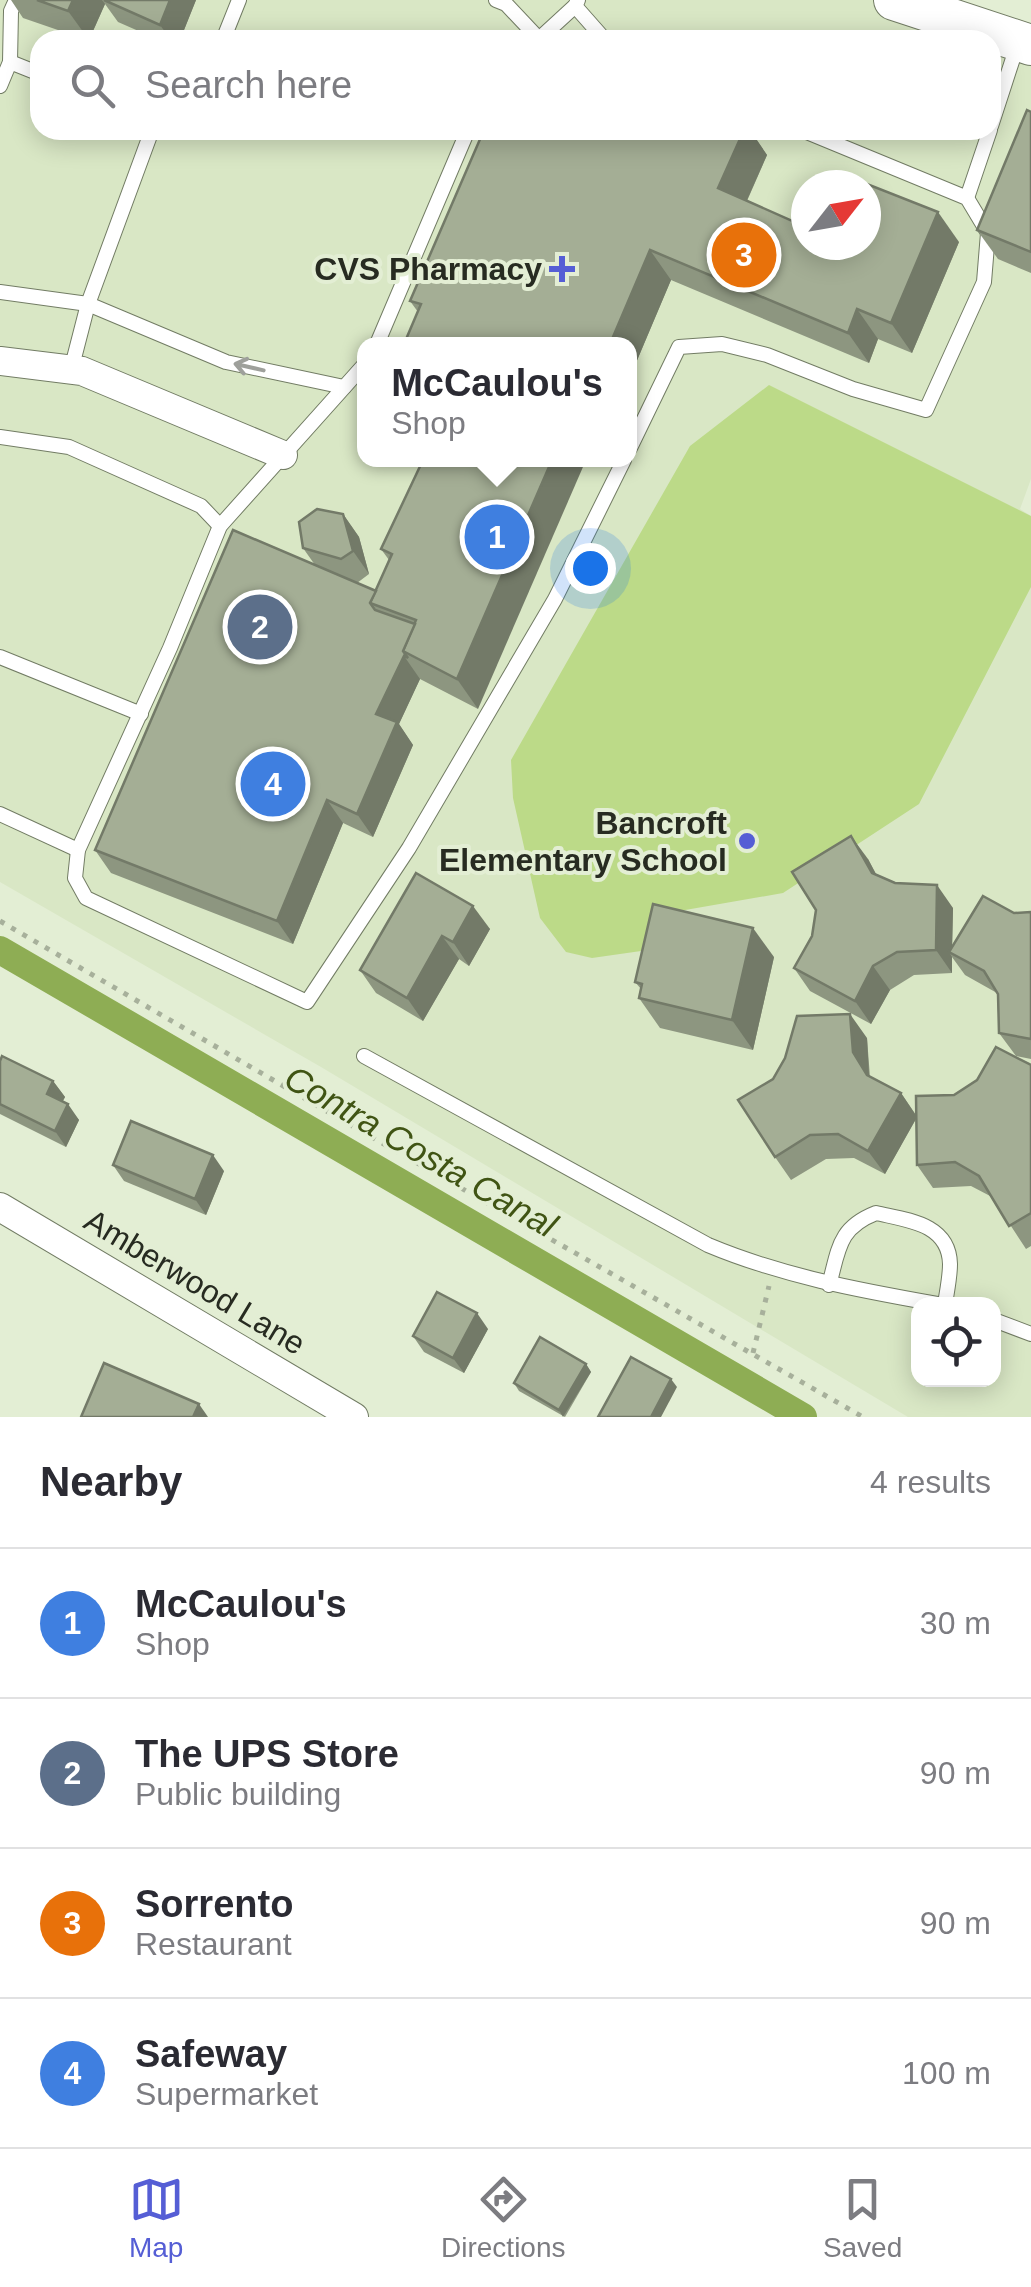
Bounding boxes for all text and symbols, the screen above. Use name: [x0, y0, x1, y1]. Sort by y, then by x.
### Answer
search box: [30, 30, 1001, 140]
icon: search: [65, 58, 120, 113]
text: Search here: [145, 64, 352, 106]
north arrow: [791, 170, 881, 260]
pin: 3: [712, 218, 776, 292]
place label: CVS Pharmacy: [314, 251, 542, 287]
marker: CVS Pharmacy: [551, 258, 573, 280]
popup: [357, 337, 637, 467]
one-way arrow: [234, 357, 266, 375]
text: McCaulou's: [391, 362, 603, 404]
text: Shop: [391, 405, 466, 441]
pin: 1: [464, 500, 530, 574]
your location: [565, 543, 616, 594]
pin: 2: [228, 590, 292, 664]
pin: 4: [240, 746, 306, 822]
place label: Bancroft Elementary School: [439, 805, 727, 878]
marker: Bancroft Elementary School: [736, 830, 758, 852]
water label: Contra Costa Canal: [278, 1057, 565, 1245]
street label: Amberwood Lane: [78, 1202, 312, 1362]
map controls: [911, 1297, 1001, 1387]
button: locate: [911, 1297, 1001, 1387]
text: Nearby: [40, 1458, 182, 1505]
text: 4 results: [870, 1464, 991, 1500]
text: McCaulou's: [135, 1583, 347, 1625]
text: 1: [64, 1605, 81, 1641]
text: 30 m: [920, 1605, 991, 1641]
text: Shop: [135, 1626, 210, 1662]
text: The UPS Store: [135, 1733, 399, 1775]
text: 2: [64, 1755, 81, 1791]
text: 90 m: [920, 1755, 991, 1791]
text: Public building: [135, 1776, 341, 1812]
text: Sorrento: [135, 1883, 293, 1925]
text: 3: [64, 1905, 81, 1941]
text: 90 m: [920, 1905, 991, 1941]
text: Restaurant: [135, 1926, 292, 1962]
text: Safeway: [135, 2033, 287, 2075]
text: 4: [64, 2055, 81, 2091]
text: 100 m: [902, 2055, 991, 2091]
text: Supermarket: [135, 2076, 318, 2112]
tab: Map: [129, 2172, 184, 2264]
tab: Directions: [441, 2172, 566, 2264]
tab: Saved: [823, 2172, 902, 2264]

